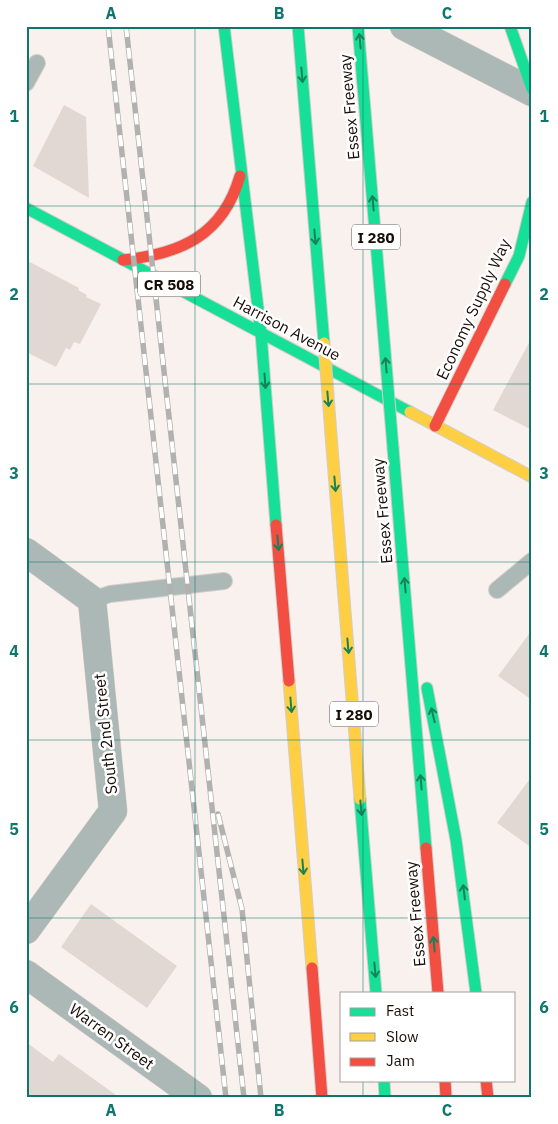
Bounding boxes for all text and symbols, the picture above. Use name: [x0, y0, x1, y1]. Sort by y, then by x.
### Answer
text: A: [106, 3, 117, 23]
text: B: [274, 3, 285, 23]
text: C: [442, 3, 452, 23]
one-way arrow: [355, 33, 364, 49]
street label: Essex Freeway: [334, 53, 364, 161]
one-way arrow: [297, 67, 306, 83]
text: 1: [9, 106, 19, 126]
text: 1: [539, 106, 549, 126]
one-way arrow: [369, 195, 378, 211]
road number: I 280: [352, 224, 400, 250]
one-way arrow: [310, 229, 319, 245]
street label: Economy Supply Way: [432, 235, 514, 383]
road number: CR 508: [138, 272, 200, 296]
text: 2: [9, 284, 19, 304]
text: 2: [539, 284, 549, 304]
street label: Harrison Avenue: [230, 291, 344, 365]
one-way arrow: [381, 357, 391, 373]
one-way arrow: [260, 373, 270, 389]
one-way arrow: [323, 390, 333, 406]
street label: Essex Freeway: [367, 457, 397, 565]
text: 3: [9, 463, 19, 483]
text: 3: [539, 463, 549, 483]
one-way arrow: [330, 475, 340, 491]
one-way arrow: [273, 535, 282, 551]
one-way arrow: [400, 578, 410, 594]
one-way arrow: [343, 637, 353, 653]
text: 4: [9, 641, 19, 661]
text: 4: [539, 641, 549, 661]
street label: South 2nd Street: [89, 673, 121, 795]
one-way arrow: [286, 697, 295, 713]
road number: I 280: [330, 702, 378, 726]
one-way arrow: [428, 707, 437, 723]
one-way arrow: [416, 774, 426, 790]
one-way arrow: [357, 799, 366, 815]
text: 5: [9, 819, 19, 839]
text: 5: [539, 819, 549, 839]
one-way arrow: [299, 859, 308, 875]
street label: Essex Freeway: [400, 860, 430, 968]
one-way arrow: [459, 885, 469, 901]
one-way arrow: [429, 936, 439, 952]
one-way arrow: [370, 961, 379, 977]
legend: [340, 992, 516, 1082]
text: 6: [9, 997, 19, 1017]
text: 6: [539, 997, 549, 1017]
street label: Warren Street: [66, 999, 158, 1073]
text: Fast: [386, 1001, 414, 1020]
text: Slow: [386, 1027, 419, 1046]
text: Jam: [386, 1051, 415, 1070]
text: A: [106, 1100, 117, 1120]
text: B: [274, 1100, 285, 1120]
text: C: [442, 1100, 452, 1120]

